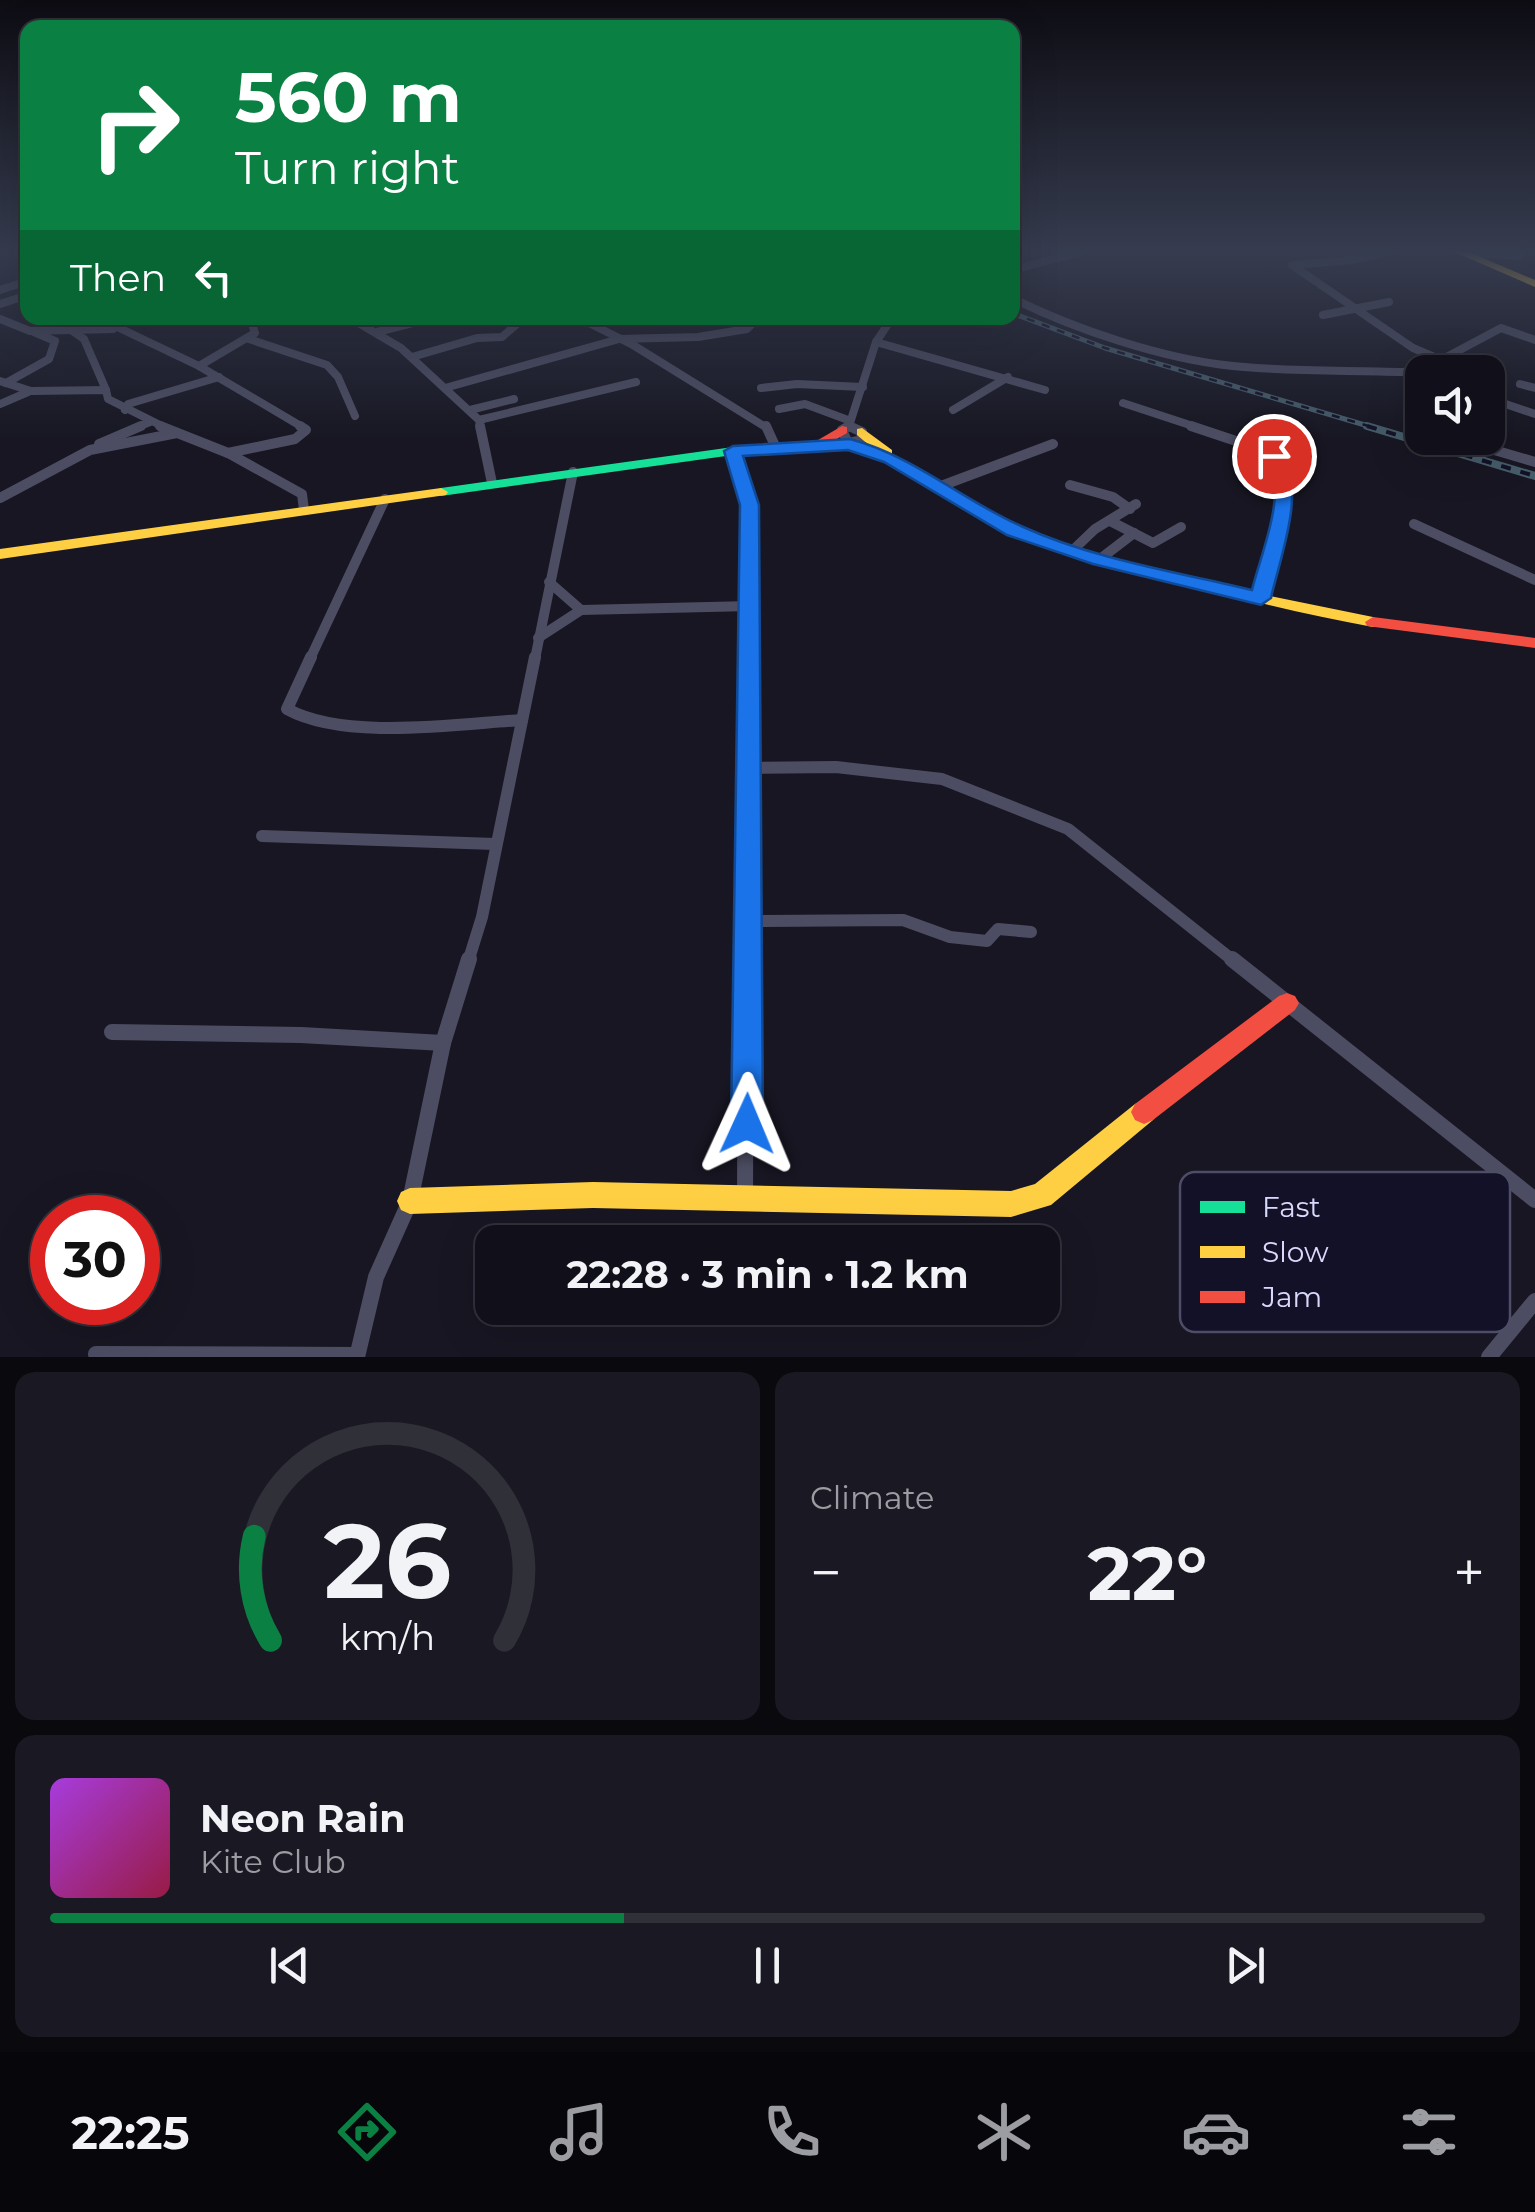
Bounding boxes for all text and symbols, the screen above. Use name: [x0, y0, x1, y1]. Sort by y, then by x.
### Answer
text: 560 m: [235, 54, 462, 140]
icon: right: [70, 60, 200, 190]
text: Turn right: [235, 140, 460, 195]
icon: left: [186, 250, 241, 305]
text: Then: [70, 254, 166, 301]
map controls: [1405, 355, 1505, 455]
button: sound: [1405, 355, 1505, 455]
pin: [1232, 414, 1317, 499]
icon: arrive: [1247, 429, 1302, 484]
position arrow: [695, 1072, 799, 1176]
legend: [1180, 1172, 1510, 1332]
text: Fast: [1262, 1190, 1321, 1224]
speed limit sign: 30: [30, 1195, 160, 1325]
text: Slow: [1262, 1235, 1329, 1269]
text: 22:28 · 3 min · 1.2 km: [566, 1251, 969, 1298]
text: Jam: [1261, 1280, 1322, 1314]
text: Climate: [810, 1478, 934, 1517]
text: 26: [324, 1497, 451, 1624]
text: 22°: [1088, 1527, 1207, 1619]
text: −: [810, 1539, 842, 1606]
text: +: [1453, 1539, 1485, 1606]
text: km/h: [340, 1615, 435, 1659]
text: Neon Rain: [200, 1795, 405, 1842]
text: Kite Club: [200, 1842, 346, 1881]
icon: previous: [262, 1938, 317, 1993]
icon: pause: [740, 1938, 795, 1993]
icon: next: [1218, 1938, 1273, 1993]
icon: directions: [332, 2097, 402, 2167]
icon: music: [544, 2097, 614, 2167]
icon: phone: [757, 2097, 827, 2167]
icon: climate: [969, 2097, 1039, 2167]
icon: car: [1181, 2097, 1251, 2167]
icon: filters: [1394, 2097, 1464, 2167]
text: 22:25: [71, 2105, 189, 2160]

